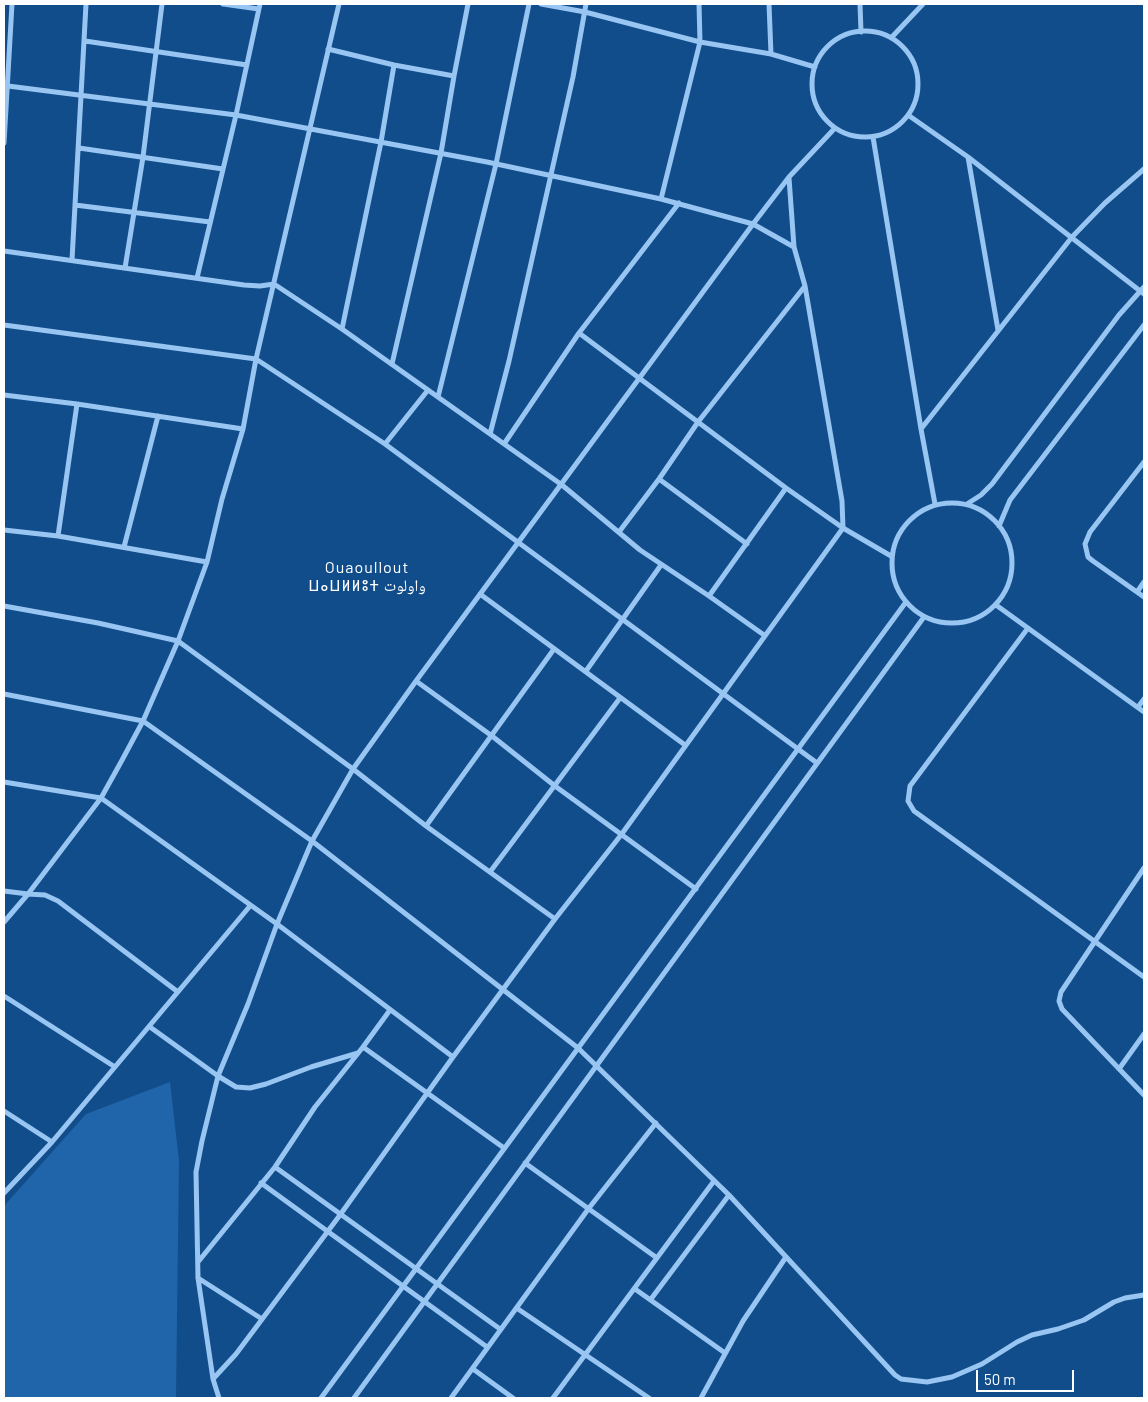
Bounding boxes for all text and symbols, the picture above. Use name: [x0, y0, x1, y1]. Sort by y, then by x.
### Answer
district label: Ouaoullout ⵡⴰⵡⵍⵍⵓⵜ واولوت: [312, 558, 422, 596]
scale bar: [978, 1360, 1076, 1392]
text: 50 m: [984, 1370, 1016, 1388]

